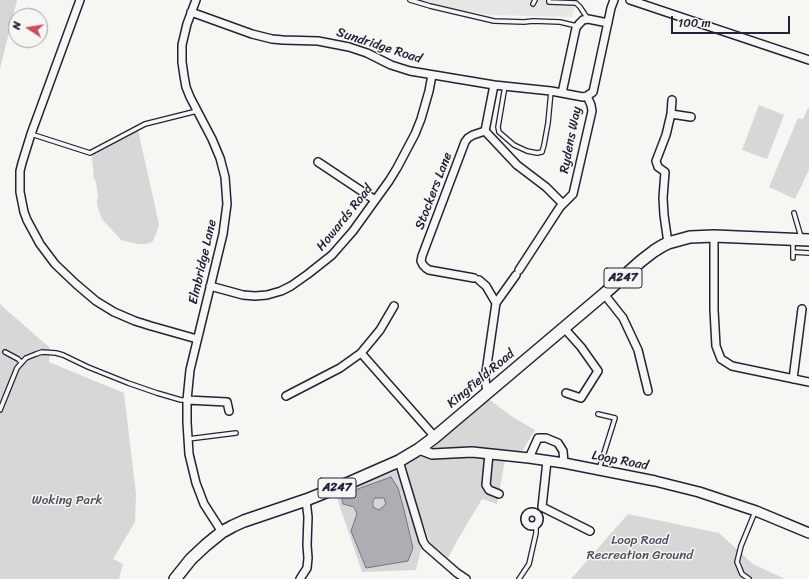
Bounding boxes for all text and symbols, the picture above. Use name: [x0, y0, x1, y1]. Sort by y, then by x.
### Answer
north arrow: [8, 8, 48, 48]
scale bar: [673, 8, 792, 34]
text: 100 m: [678, 12, 711, 34]
text: N: [7, 20, 27, 31]
street label: Sundridge Road: [334, 25, 424, 67]
street label: Rydens Way: [557, 105, 585, 175]
street label: Stockers Lane: [412, 150, 456, 232]
street label: Howards Road: [314, 182, 376, 254]
street label: Elmbridge Lane: [186, 218, 220, 306]
road number: A247: [604, 268, 642, 288]
street label: Kingfield Road: [444, 346, 518, 412]
street label: Loop Road: [590, 448, 650, 474]
road number: A247: [318, 478, 356, 498]
park label: Woking Park: [32, 493, 102, 509]
park label: Loop Road Recreation Ground: [587, 533, 693, 564]

